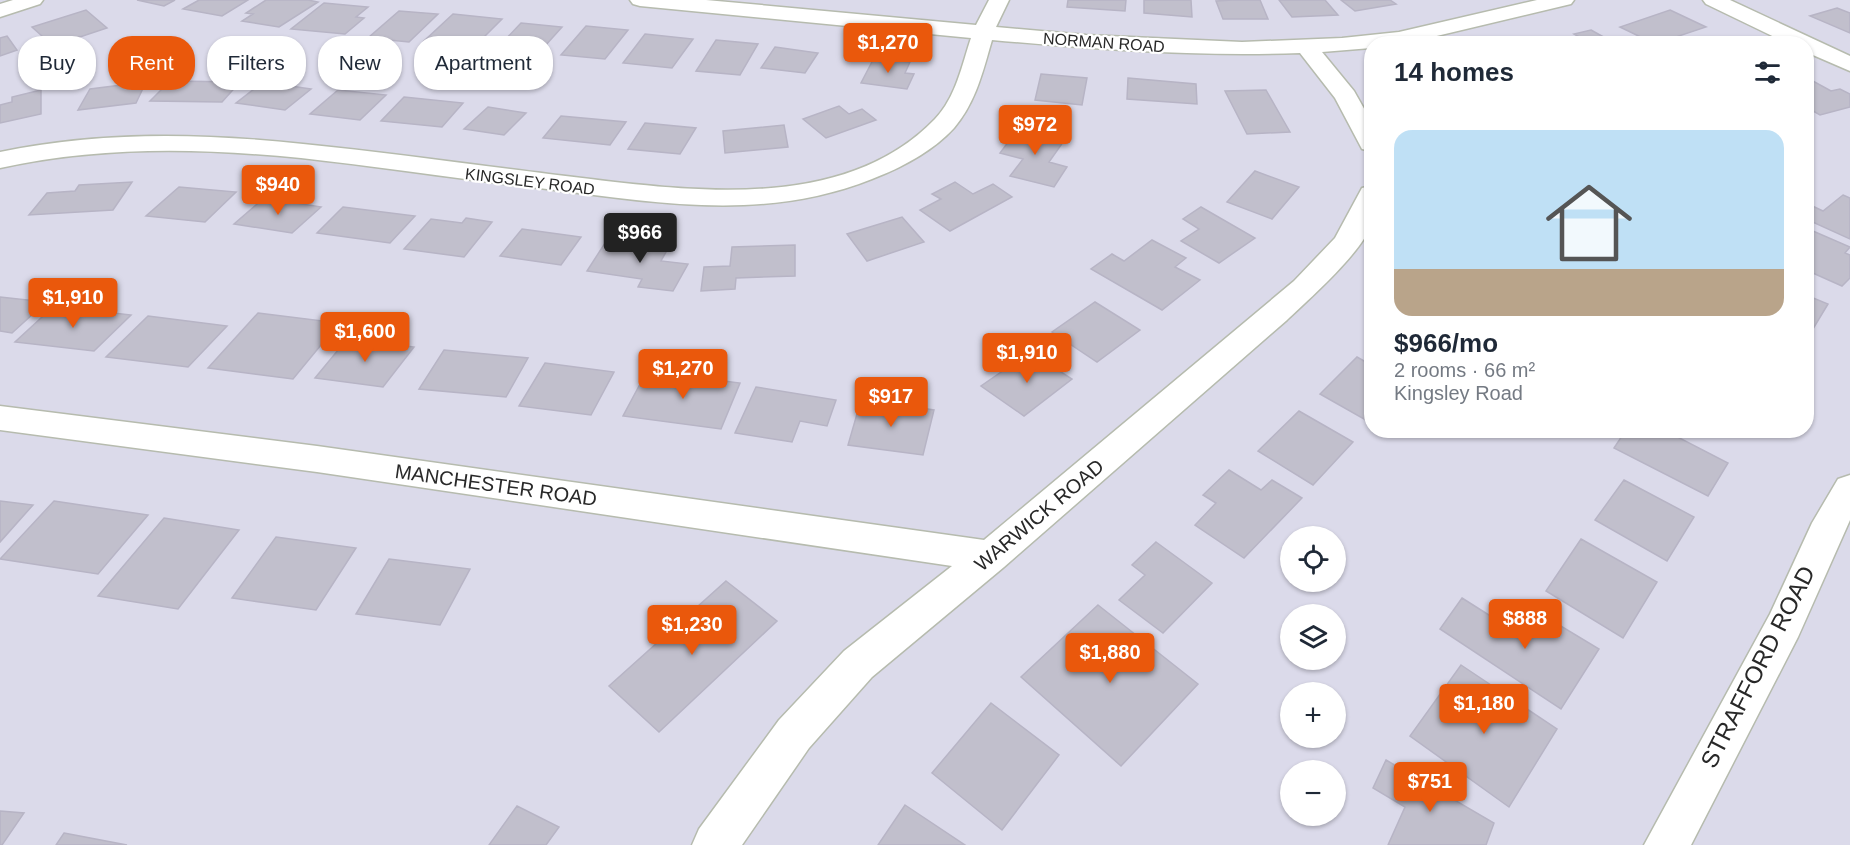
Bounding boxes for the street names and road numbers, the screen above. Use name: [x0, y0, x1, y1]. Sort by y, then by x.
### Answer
street label: NORMAN ROAD: [1043, 30, 1165, 55]
street label: KINGSLEY ROAD: [464, 165, 596, 198]
street label: WARWICK ROAD: [970, 455, 1108, 575]
street label: MANCHESTER ROAD: [394, 460, 598, 510]
street label: STRAFFORD ROAD: [1695, 561, 1820, 772]

